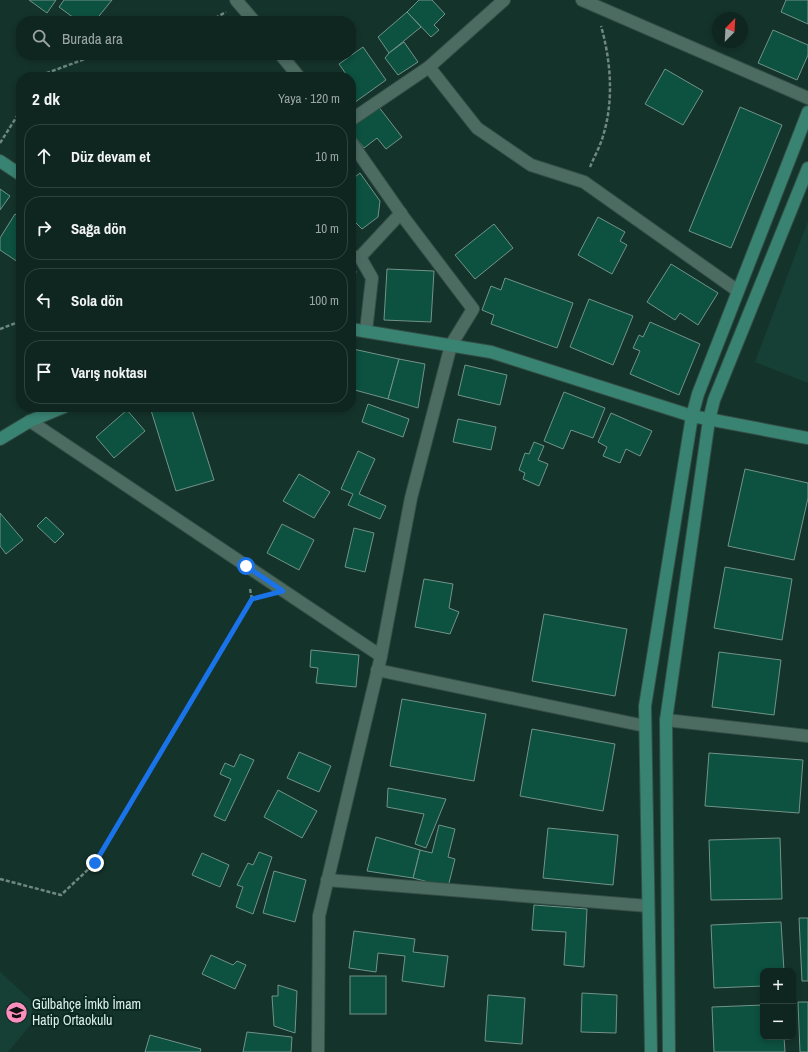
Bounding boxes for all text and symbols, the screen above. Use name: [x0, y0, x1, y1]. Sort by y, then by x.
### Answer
north arrow: [712, 12, 748, 48]
search box: [16, 16, 356, 60]
icon: search: [30, 27, 52, 49]
text: Burada ara: [62, 28, 123, 49]
text: 2 dk: [32, 87, 60, 110]
text: Yaya · 120 m: [278, 90, 340, 107]
icon: ahead: [33, 145, 55, 167]
text: Düz devam et: [71, 146, 150, 167]
text: 10 m: [315, 148, 339, 165]
icon: right: [33, 217, 55, 239]
text: Sağa dön: [71, 218, 126, 239]
text: 10 m: [315, 220, 339, 237]
icon: left: [33, 289, 55, 311]
text: Sola dön: [71, 290, 123, 311]
text: 100 m: [309, 292, 339, 309]
icon: arrive: [33, 361, 55, 383]
text: Varış noktası: [71, 362, 147, 383]
route start: [237, 557, 255, 575]
route end: [86, 854, 104, 872]
map controls: [760, 968, 796, 1040]
button: +: [760, 968, 796, 1004]
place label: Gülbahçe İmkb İmam Hatip Ortaokulu: [32, 995, 141, 1029]
school or university icon: Gülbahçe İmkb İmam Hatip Ortaokulu: [3, 999, 29, 1025]
button: −: [760, 1004, 796, 1040]

